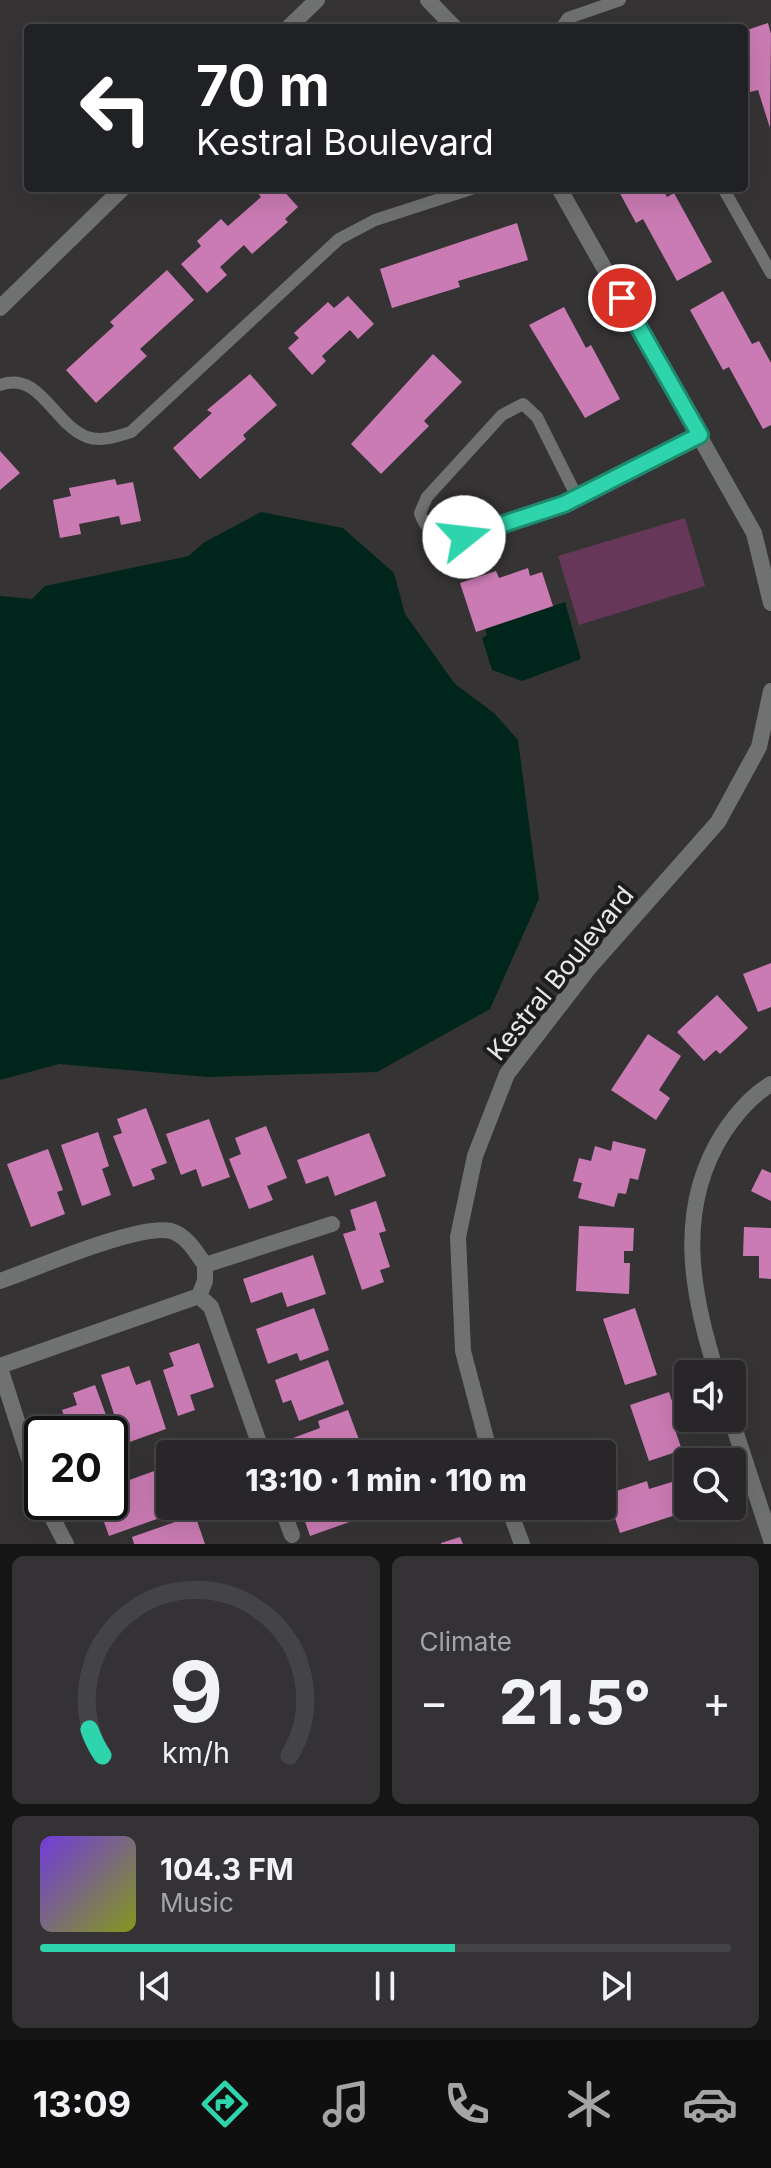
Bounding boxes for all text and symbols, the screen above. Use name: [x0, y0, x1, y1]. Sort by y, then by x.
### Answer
text: 70 m: [196, 52, 330, 120]
icon: left: [64, 56, 168, 160]
text: Kestral Boulevard: [196, 120, 494, 164]
pin: [588, 264, 656, 332]
icon: arrive: [600, 276, 644, 320]
position arrow: [422, 495, 506, 579]
street label: Kestral Boulevard: [480, 880, 640, 1066]
map controls: [674, 1360, 746, 1520]
button: sound: [674, 1360, 746, 1432]
speed limit sign: 20: [24, 1416, 128, 1520]
button: search: [674, 1448, 746, 1520]
text: 13:10 · 1 min · 110 m: [245, 1462, 527, 1498]
text: Climate: [420, 1626, 512, 1657]
text: 9: [169, 1641, 223, 1742]
text: 21.5°: [499, 1666, 651, 1738]
text: −: [420, 1675, 449, 1729]
text: +: [702, 1675, 731, 1729]
text: km/h: [162, 1735, 230, 1770]
text: 104.3 FM: [160, 1851, 294, 1887]
text: Music: [160, 1887, 234, 1918]
icon: previous: [133, 1964, 177, 2008]
icon: pause: [363, 1964, 407, 2008]
icon: next: [594, 1964, 638, 2008]
icon: directions: [197, 2076, 253, 2132]
icon: music: [318, 2076, 374, 2132]
icon: phone: [439, 2076, 495, 2132]
icon: climate: [561, 2076, 617, 2132]
icon: car: [682, 2076, 738, 2132]
text: 13:09: [33, 2082, 131, 2126]

